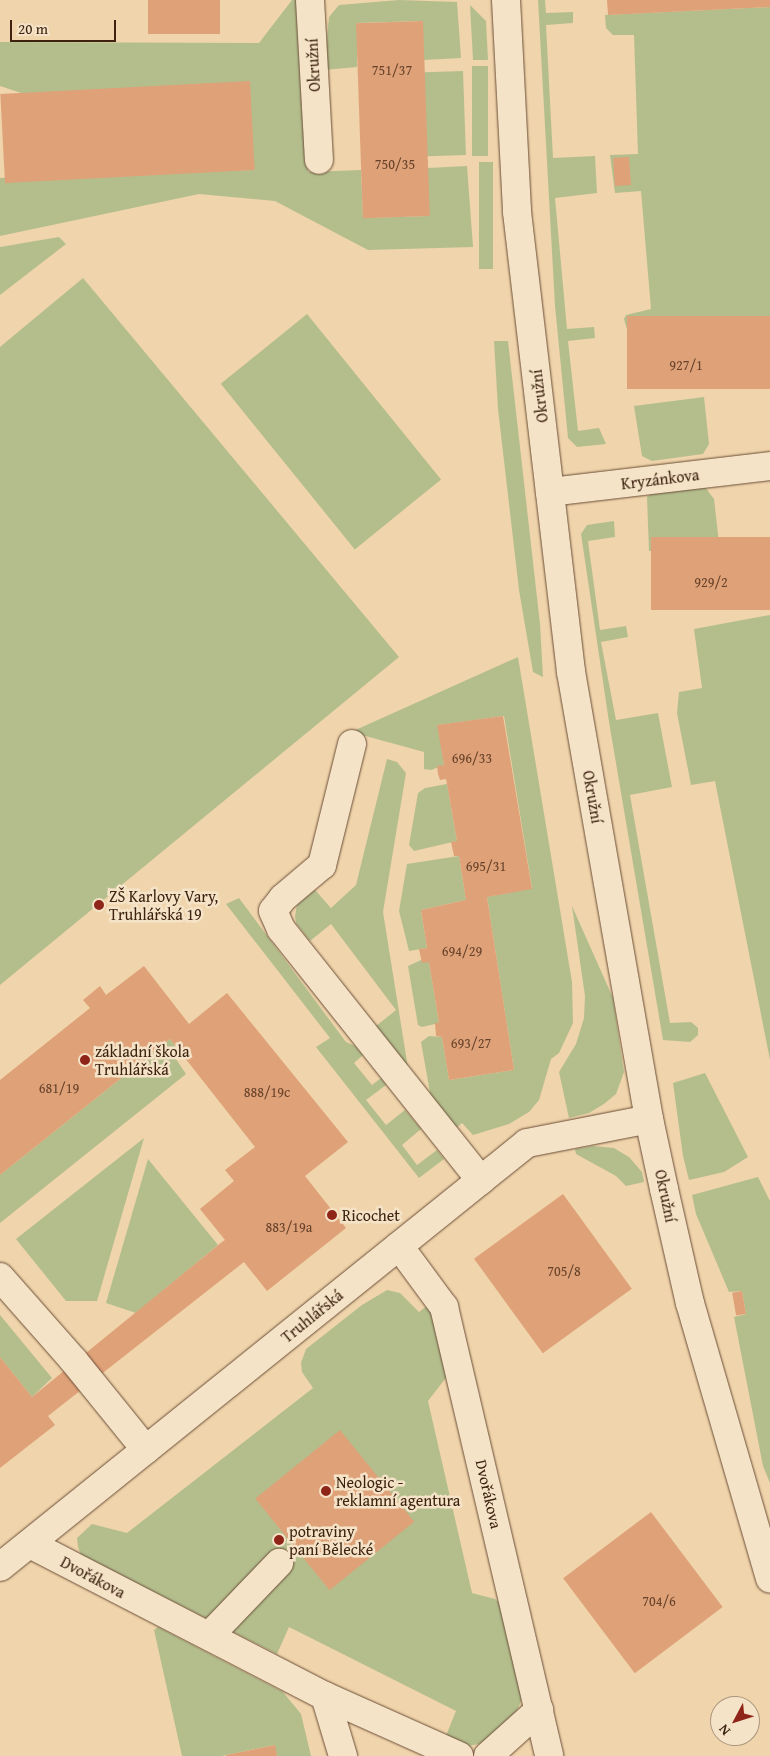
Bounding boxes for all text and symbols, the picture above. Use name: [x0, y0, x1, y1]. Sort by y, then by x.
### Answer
scale bar: [12, 10, 119, 42]
text: 20 m: [18, 18, 48, 39]
street label: Okružní: [302, 38, 324, 92]
house number: 751/37: [372, 62, 412, 78]
house number: 750/35: [375, 156, 415, 172]
house number: 927/1: [669, 357, 703, 373]
street label: Okružní: [526, 368, 552, 424]
street label: Kryzánkova: [620, 465, 700, 493]
house number: 929/2: [694, 574, 728, 590]
house number: 696/33: [452, 750, 492, 766]
street label: Okružní: [579, 769, 607, 825]
house number: 695/31: [466, 858, 506, 874]
place label: ZŠ Karlovy Vary, Truhlářská 19: [109, 886, 218, 924]
marker: ZŠ Karlovy Vary, Truhlářská 19: [93, 899, 105, 911]
house number: 694/29: [442, 943, 482, 959]
house number: 693/27: [451, 1035, 491, 1051]
place label: základní škola Truhlářská: [95, 1041, 190, 1079]
marker: základní škola Truhlářská: [79, 1054, 91, 1066]
house number: 681/19: [39, 1080, 79, 1096]
house number: 888/19c: [244, 1084, 290, 1100]
street label: Okružní: [651, 1168, 681, 1224]
place label: Ricochet: [342, 1205, 400, 1225]
marker: Ricochet: [326, 1209, 338, 1221]
house number: 883/19a: [266, 1219, 312, 1235]
house number: 705/8: [547, 1263, 581, 1279]
street label: Truhlářská: [277, 1285, 347, 1347]
street label: Dvořákova: [472, 1457, 506, 1531]
place label: Neologic - reklamní agentura: [336, 1472, 460, 1510]
marker: Neologic - reklamní agentura: [320, 1485, 332, 1497]
place label: potraviny paní Bělecké: [289, 1521, 373, 1559]
marker: potraviny paní Bělecké: [273, 1534, 285, 1546]
street label: Dvořákova: [57, 1552, 129, 1602]
house number: 704/6: [642, 1593, 676, 1609]
north arrow: [710, 1696, 760, 1746]
text: N: [714, 1720, 735, 1740]

